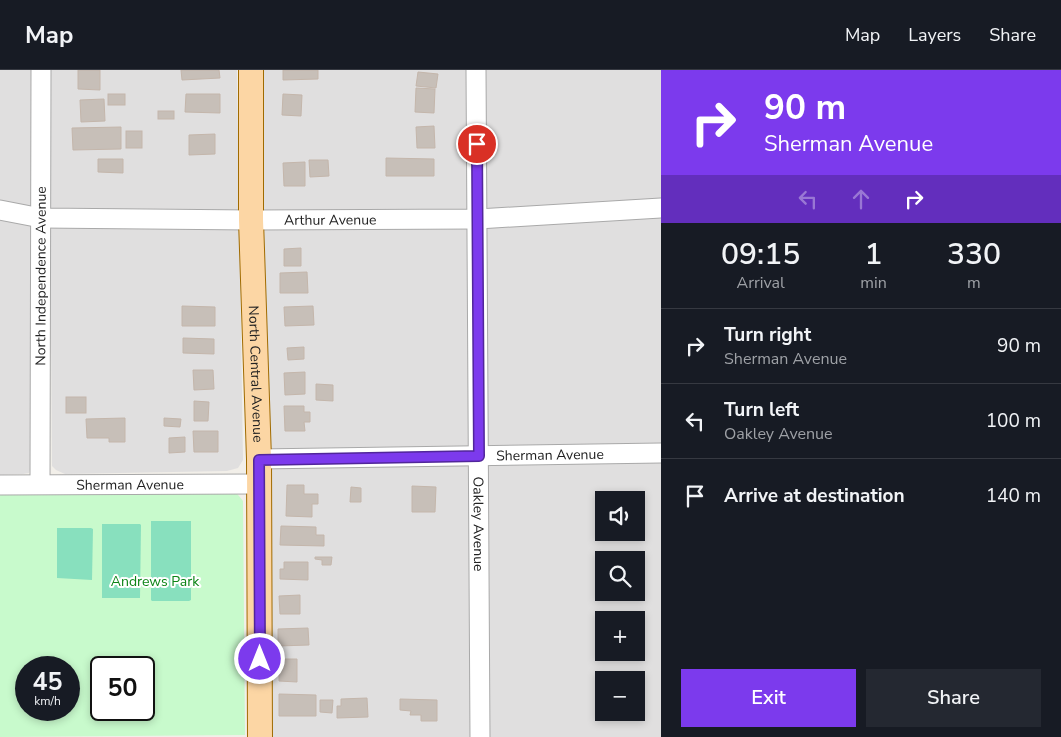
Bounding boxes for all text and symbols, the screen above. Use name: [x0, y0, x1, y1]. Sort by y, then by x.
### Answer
text: Map: [25, 19, 73, 51]
text: Map: [845, 23, 880, 47]
text: Layers: [908, 23, 961, 47]
text: Share: [989, 23, 1036, 47]
text: 90 m: [764, 84, 846, 131]
icon: right: [681, 90, 746, 155]
pin: [456, 123, 498, 165]
text: Sherman Avenue: [764, 129, 933, 159]
icon: arrive: [463, 130, 491, 158]
icon: left: [794, 185, 822, 213]
icon: ahead: [847, 185, 875, 213]
icon: right: [900, 185, 928, 213]
street label: North Independence Avenue: [31, 186, 51, 366]
street label: Arthur Avenue: [284, 210, 377, 230]
text: 09:15: [721, 234, 800, 275]
text: 1: [865, 234, 883, 275]
text: 330: [947, 234, 1001, 275]
text: Arrival: [737, 272, 785, 294]
text: min: [860, 272, 887, 294]
text: m: [967, 272, 981, 294]
street label: North Central Avenue: [244, 305, 267, 443]
text: Turn right: [724, 322, 811, 348]
icon: right: [681, 332, 709, 360]
text: 90 m: [997, 333, 1041, 359]
text: Sherman Avenue: [724, 348, 847, 370]
text: Turn left: [724, 397, 799, 423]
icon: left: [681, 407, 709, 435]
text: 100 m: [986, 408, 1041, 434]
text: Oakley Avenue: [724, 423, 833, 445]
street label: Sherman Avenue: [496, 445, 604, 465]
street label: Sherman Avenue: [76, 475, 184, 495]
street label: Oakley Avenue: [468, 476, 488, 572]
icon: arrive: [681, 482, 709, 510]
text: Arrive at destination: [724, 483, 905, 509]
text: 140 m: [986, 483, 1041, 509]
map controls: [595, 491, 645, 721]
button: sound: [595, 491, 645, 541]
button: search: [595, 551, 645, 601]
park label: Andrews Park: [111, 572, 200, 591]
button: +: [595, 611, 645, 661]
position arrow: [233, 632, 285, 684]
speed limit sign: 50: [90, 656, 155, 721]
text: 45: [32, 665, 63, 699]
button: Exit: [681, 669, 856, 727]
button: Share: [866, 669, 1041, 727]
button: −: [595, 671, 645, 721]
text: km/h: [34, 693, 61, 709]

